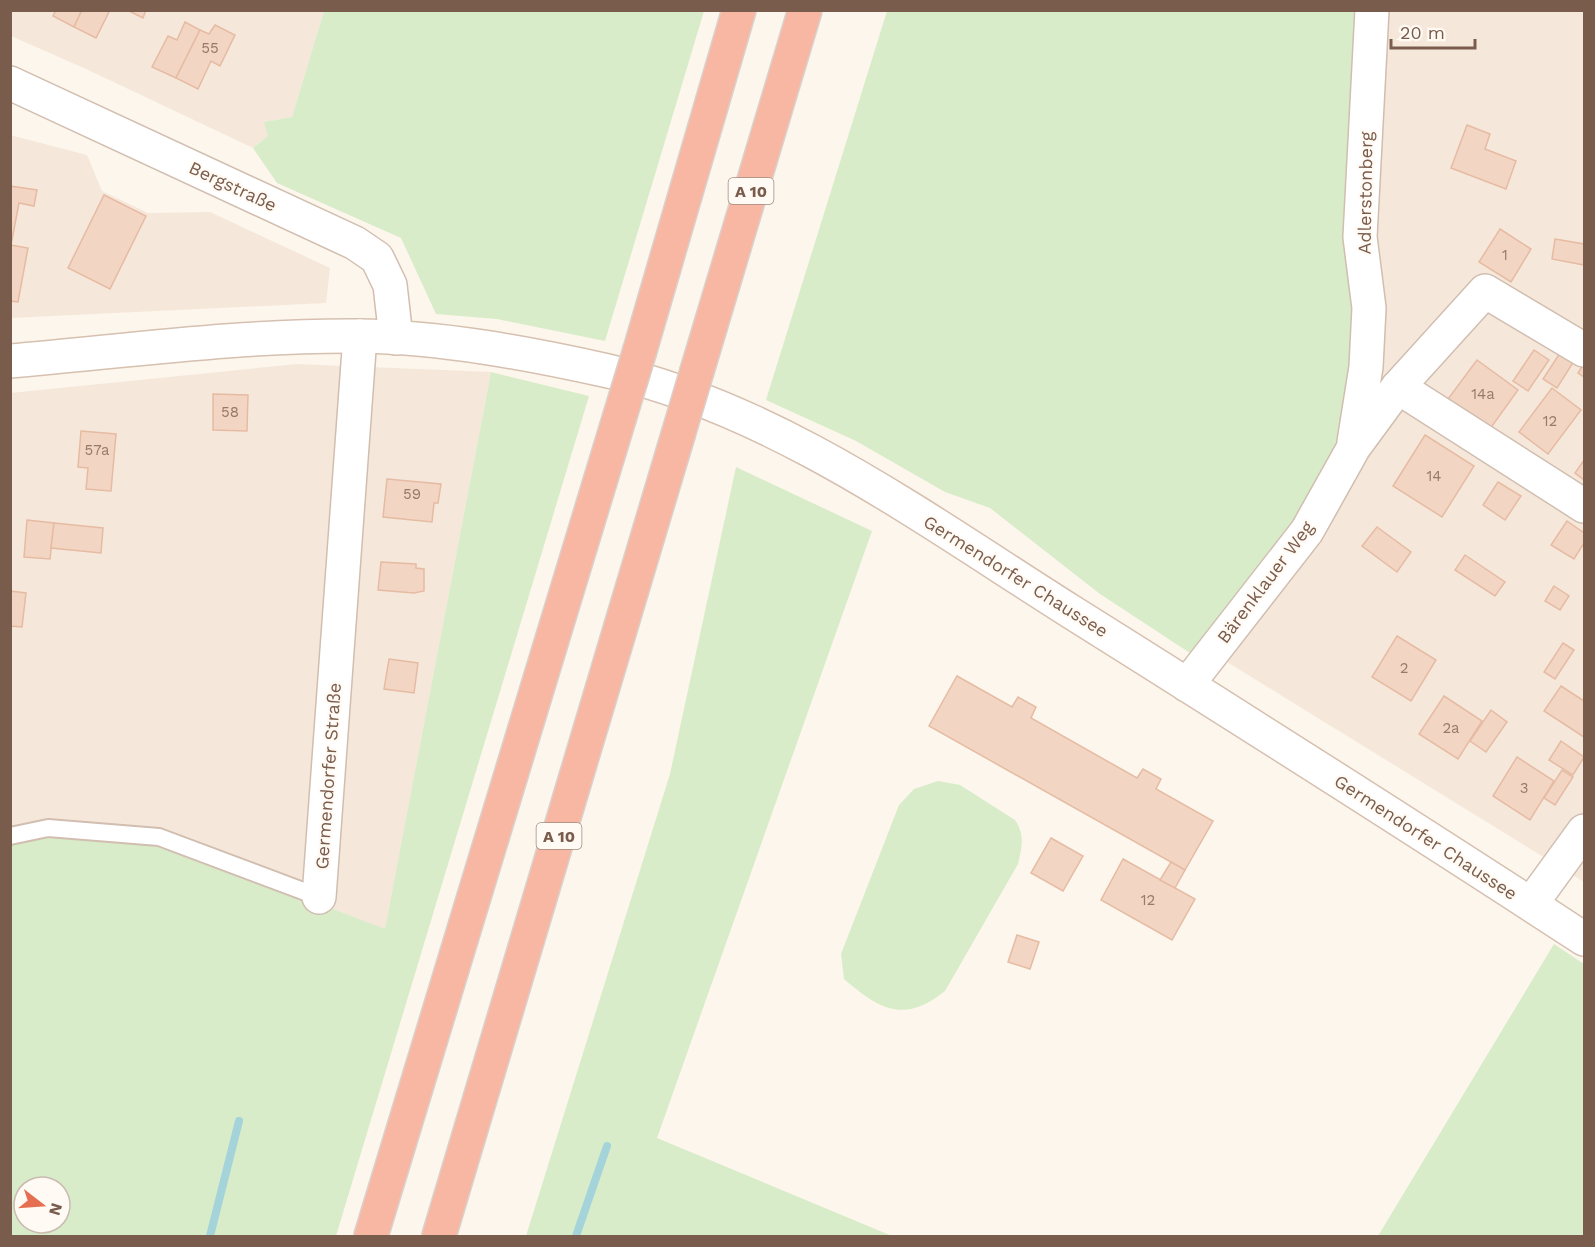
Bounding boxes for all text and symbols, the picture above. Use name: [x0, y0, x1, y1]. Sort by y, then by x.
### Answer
scale bar: [1391, 12, 1475, 50]
text: 20 m: [1400, 22, 1445, 43]
house number: 55: [201, 39, 219, 57]
street label: Adlerstonberg: [1353, 131, 1377, 255]
street label: Bergstraße: [186, 157, 280, 215]
road number: A 10: [728, 178, 774, 204]
house number: 1: [1502, 246, 1508, 264]
house number: 14a: [1471, 385, 1495, 403]
house number: 58: [221, 403, 239, 421]
house number: 12: [1543, 412, 1557, 430]
house number: 57a: [84, 441, 110, 459]
house number: 14: [1426, 467, 1442, 485]
house number: 59: [403, 485, 421, 503]
street label: Germendorfer Chaussee: [920, 510, 1112, 642]
street label: Bärenklauer Weg: [1212, 517, 1318, 647]
house number: 2: [1400, 659, 1408, 677]
street label: Germendorfer Straße: [311, 682, 345, 870]
house number: 2a: [1442, 719, 1460, 737]
street label: Germendorfer Chaussee: [1331, 770, 1521, 904]
house number: 3: [1520, 779, 1528, 797]
road number: A 10: [536, 823, 582, 849]
house number: 12: [1141, 891, 1155, 909]
north arrow: [12, 1175, 72, 1235]
text: N: [45, 1201, 67, 1218]

